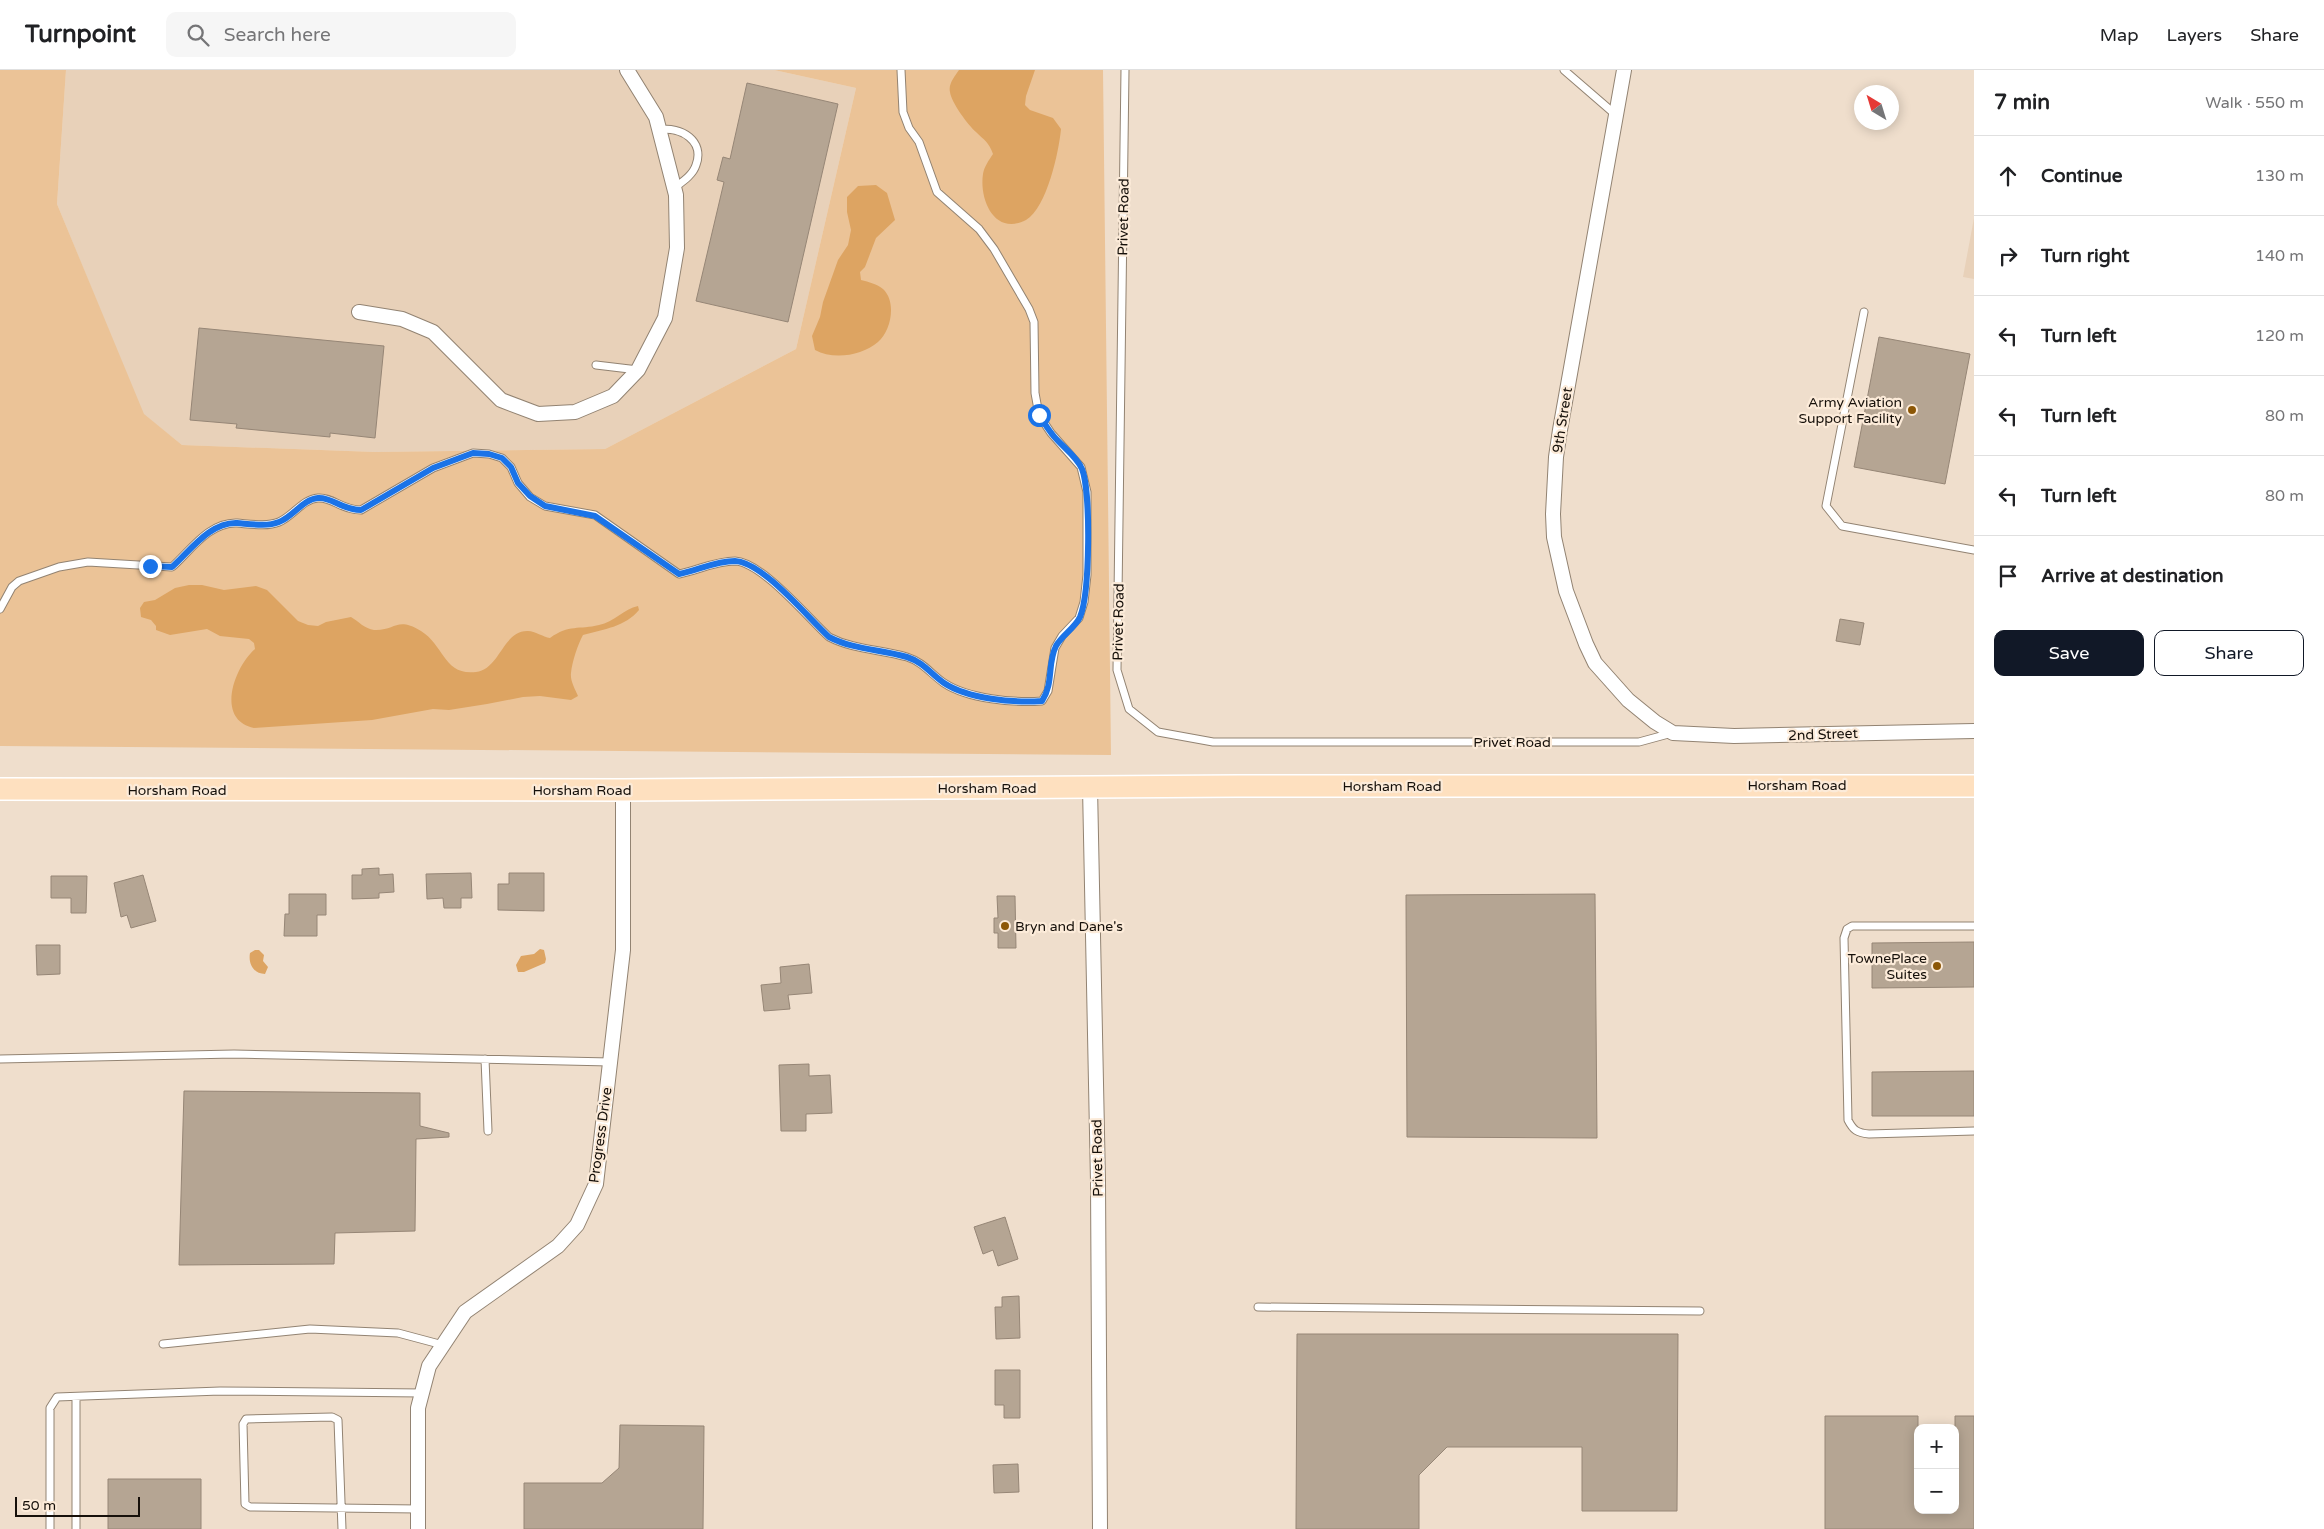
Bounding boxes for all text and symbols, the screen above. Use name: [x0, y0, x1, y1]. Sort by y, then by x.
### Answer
search box: [166, 12, 516, 57]
text: Turnpoint: [25, 20, 136, 49]
icon: search: [184, 21, 212, 49]
text: Search here: [224, 24, 331, 46]
text: Map: [2100, 24, 2139, 46]
text: Layers: [2167, 24, 2222, 46]
text: Share: [2250, 24, 2299, 46]
north arrow: [1854, 85, 1899, 130]
text: 7 min: [1994, 90, 2050, 115]
text: Walk · 550 m: [2205, 93, 2304, 113]
icon: ahead: [1994, 162, 2022, 190]
text: Continue: [2041, 165, 2123, 187]
text: 130 m: [2255, 166, 2304, 186]
street label: Privet Road: [1114, 178, 1133, 256]
icon: right: [1994, 242, 2022, 270]
text: Turn right: [2041, 245, 2129, 267]
text: 140 m: [2255, 246, 2304, 266]
icon: left: [1994, 322, 2022, 350]
text: Turn left: [2041, 325, 2117, 347]
text: 120 m: [2255, 326, 2304, 346]
street label: 9th Street: [1549, 385, 1576, 454]
place label: Army Aviation Support Facility: [1798, 394, 1902, 427]
icon: left: [1994, 402, 2022, 430]
route start: [1028, 404, 1051, 427]
marker: Army Aviation Support Facility: [1906, 404, 1918, 416]
text: Turn left: [2041, 405, 2117, 427]
text: 80 m: [2265, 406, 2304, 426]
icon: left: [1994, 482, 2022, 510]
text: Turn left: [2041, 485, 2117, 507]
text: 80 m: [2265, 486, 2304, 506]
route end: [139, 555, 162, 578]
icon: arrive: [1994, 562, 2022, 590]
text: Arrive at destination: [2041, 565, 2224, 587]
street label: Privet Road: [1109, 583, 1128, 661]
button: Save: [1994, 630, 2144, 676]
button: Share: [2154, 630, 2304, 676]
street label: 2nd Street: [1788, 725, 1859, 744]
street label: Privet Road: [1473, 734, 1551, 751]
street label: Horsham Road: [1747, 777, 1847, 794]
street label: Horsham Road: [1342, 778, 1442, 795]
street label: Horsham Road: [937, 780, 1037, 797]
street label: Horsham Road: [127, 782, 227, 799]
street label: Horsham Road: [532, 782, 632, 799]
place label: Bryn and Dane's: [1015, 918, 1123, 935]
marker: Bryn and Dane's: [999, 920, 1011, 932]
place label: TownePlace Suites: [1848, 950, 1927, 983]
marker: TownePlace Suites: [1931, 960, 1943, 972]
street label: Progress Drive: [585, 1086, 616, 1184]
street label: Privet Road: [1088, 1119, 1107, 1197]
map controls: [1914, 1424, 1959, 1514]
button: +: [1914, 1424, 1959, 1469]
button: −: [1914, 1469, 1959, 1514]
scale bar: [15, 1494, 140, 1517]
text: 50 m: [22, 1497, 56, 1514]

